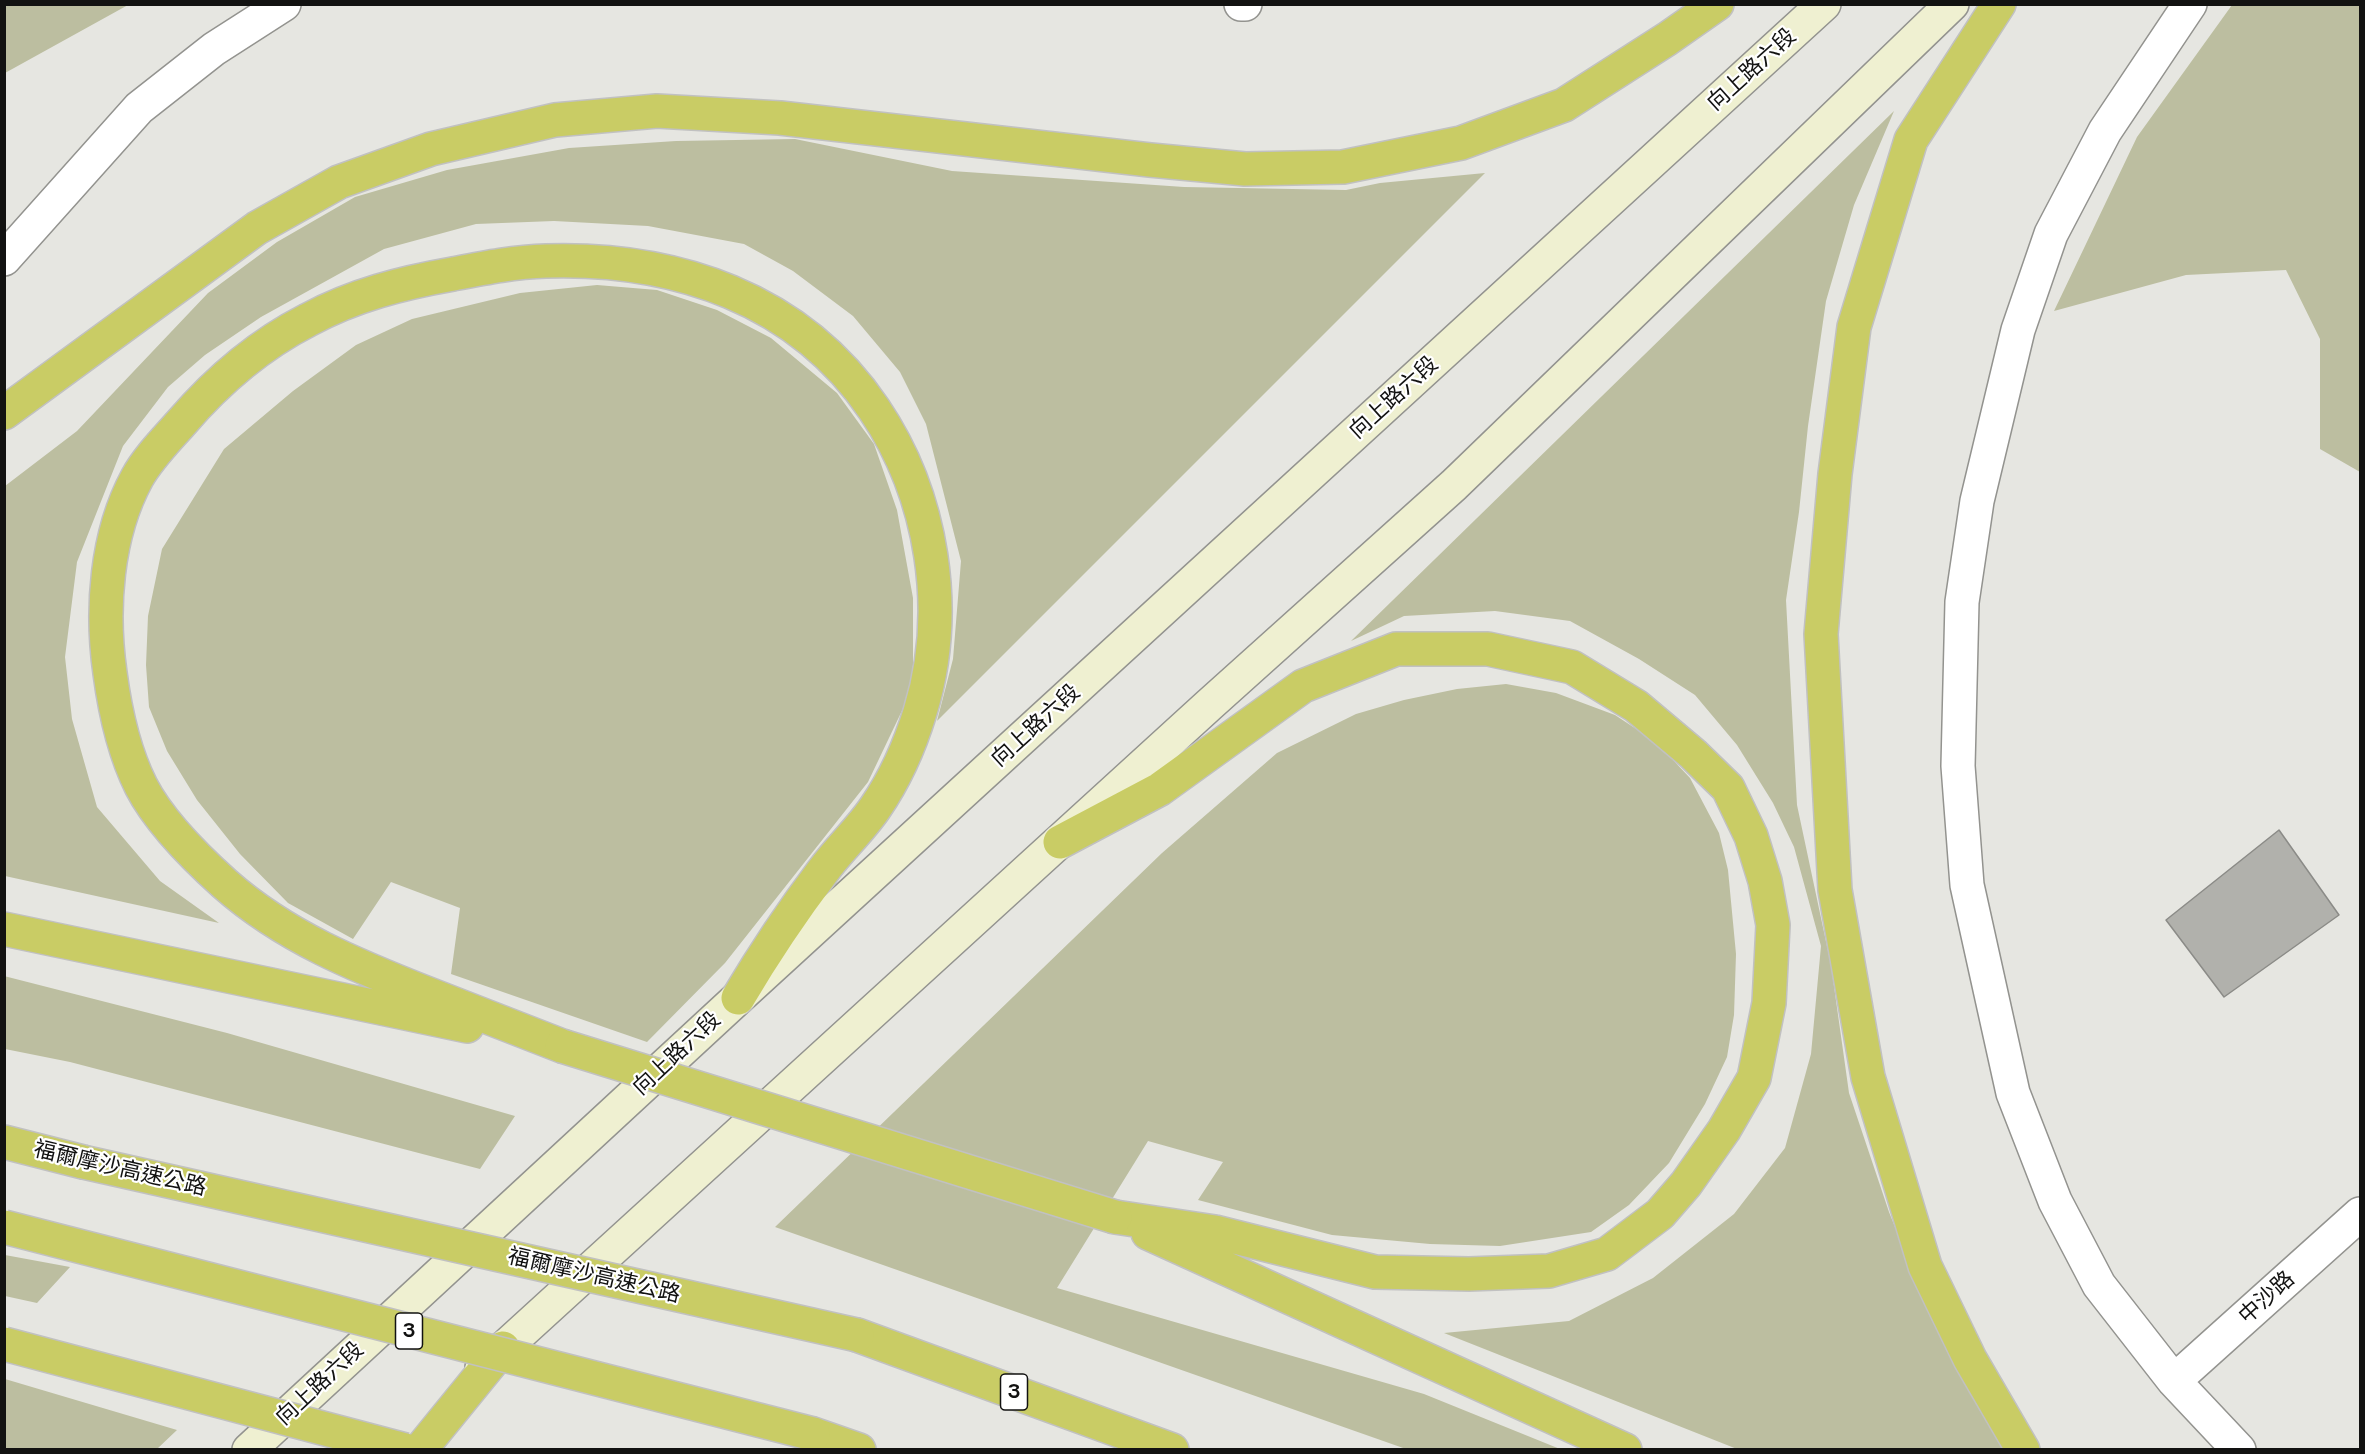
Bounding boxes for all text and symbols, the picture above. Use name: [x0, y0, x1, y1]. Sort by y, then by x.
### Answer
street label: 向上路六段: [1702, 23, 1802, 117]
street label: 向上路六段: [1344, 351, 1444, 445]
street label: 向上路六段: [986, 679, 1086, 773]
street label: 向上路六段: [628, 1007, 726, 1101]
street label: 福爾摩沙高速公路: [31, 1136, 209, 1202]
street label: 福爾摩沙高速公路: [505, 1243, 683, 1309]
street label: 中沙路: [2234, 1266, 2300, 1330]
road number: 3: [396, 1313, 422, 1349]
street label: 向上路六段: [271, 1337, 369, 1431]
road number: 3: [1000, 1374, 1028, 1410]

